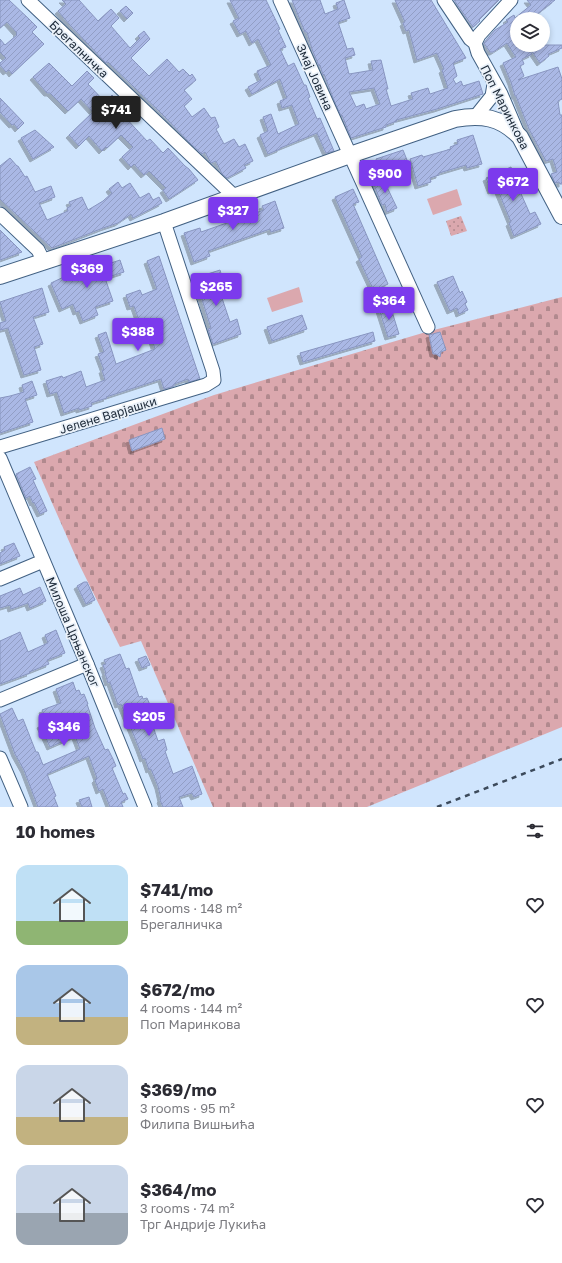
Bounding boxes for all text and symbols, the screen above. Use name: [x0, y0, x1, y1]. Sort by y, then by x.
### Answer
map controls: [510, 12, 550, 52]
button: layers: [510, 12, 550, 52]
street label: Брегалничка: [46, 17, 112, 81]
street label: Змај Јовина: [294, 41, 336, 113]
street label: Поп Маринкова: [477, 62, 533, 152]
pin: $741: [92, 96, 140, 130]
text: $741: [101, 101, 131, 117]
pin: $900: [361, 160, 409, 194]
text: $900: [368, 165, 402, 181]
pin: $672: [489, 168, 537, 202]
text: $672: [497, 173, 529, 189]
pin: $327: [209, 197, 257, 231]
text: $327: [217, 202, 249, 218]
pin: $369: [63, 255, 111, 289]
text: $369: [70, 260, 104, 276]
pin: $265: [192, 273, 240, 307]
text: $265: [200, 278, 232, 294]
pin: $364: [365, 287, 413, 321]
text: $364: [372, 292, 406, 308]
pin: $388: [114, 318, 162, 352]
text: $388: [121, 323, 155, 339]
street label: Јелене Варјашки: [58, 393, 158, 437]
street label: Милоша Црњанског: [43, 575, 103, 690]
pin: $205: [125, 703, 173, 737]
text: $205: [132, 708, 166, 724]
pin: $346: [40, 713, 88, 747]
text: $346: [47, 718, 81, 734]
icon: filters: [524, 820, 546, 842]
text: 10 homes: [16, 821, 95, 842]
text: $741/mo: [140, 879, 213, 900]
icon: home: [48, 881, 96, 929]
icon: heart: [524, 894, 546, 916]
text: 4 rooms · 148 m²: [140, 900, 242, 916]
text: Брегалничка: [140, 916, 223, 932]
text: $672/mo: [140, 979, 215, 1000]
icon: home: [48, 981, 96, 1029]
icon: heart: [524, 994, 546, 1016]
text: 4 rooms · 144 m²: [140, 1000, 242, 1016]
text: Поп Маринкова: [140, 1016, 241, 1032]
text: $369/mo: [140, 1079, 217, 1100]
icon: home: [48, 1081, 96, 1129]
icon: heart: [524, 1094, 546, 1116]
text: 3 rooms · 95 m²: [140, 1100, 235, 1116]
text: Филипа Вишњића: [140, 1116, 255, 1132]
text: $364/mo: [140, 1179, 216, 1200]
icon: home: [48, 1181, 96, 1229]
icon: heart: [524, 1194, 546, 1216]
text: 3 rooms · 74 m²: [140, 1200, 234, 1216]
text: Трг Андрије Лукића: [140, 1216, 266, 1232]

